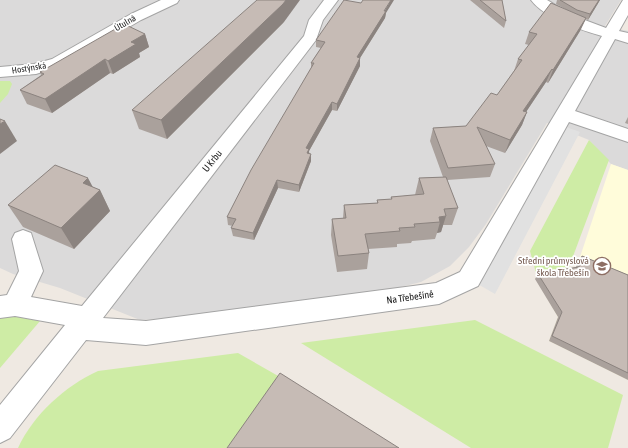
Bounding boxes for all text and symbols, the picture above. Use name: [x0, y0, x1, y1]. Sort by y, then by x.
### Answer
street label: Útulná: [112, 13, 138, 33]
street label: Hostýnská: [11, 60, 47, 76]
street label: U Krbu: [200, 148, 224, 174]
place label: Střední průmyslová škola Třebešín: [518, 255, 589, 278]
school or university icon: Střední průmyslová škola Třebešín: [592, 256, 612, 276]
street label: Na Třebešíně: [386, 288, 435, 306]

